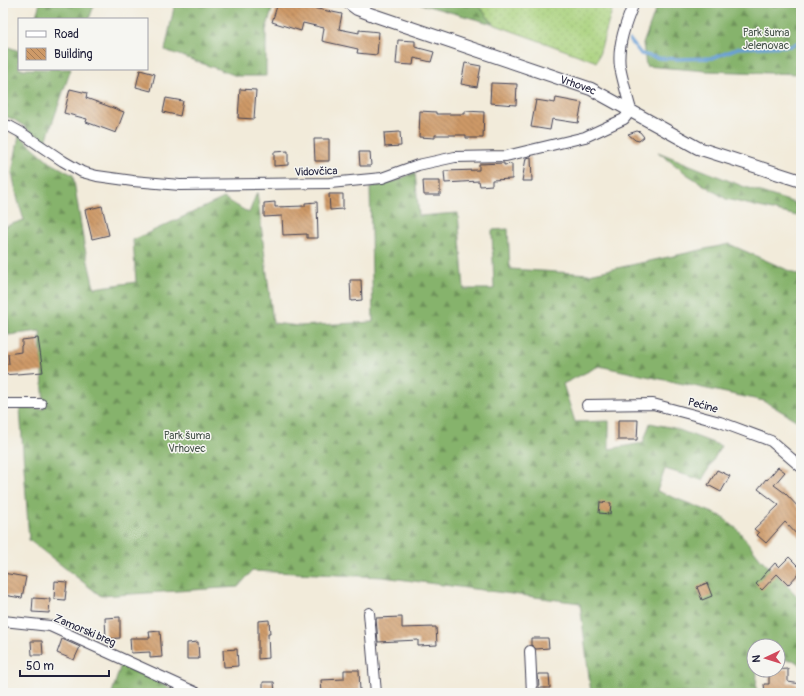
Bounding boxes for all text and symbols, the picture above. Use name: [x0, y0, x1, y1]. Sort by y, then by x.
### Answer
legend: [18, 18, 148, 70]
park label: Park šuma Jelenovac: [743, 26, 790, 52]
text: Road: [54, 27, 79, 42]
text: Building: [54, 47, 93, 62]
street label: Vrhovec: [558, 73, 599, 98]
street label: Vidovčica: [294, 164, 338, 179]
street label: Pećine: [686, 395, 720, 416]
park label: Park šuma Vrhovec: [164, 429, 210, 455]
street label: Zamorski breg: [52, 612, 118, 650]
north arrow: [746, 638, 786, 678]
scale bar: [20, 652, 109, 678]
text: N: [750, 654, 763, 663]
text: 50 m: [26, 659, 54, 674]

